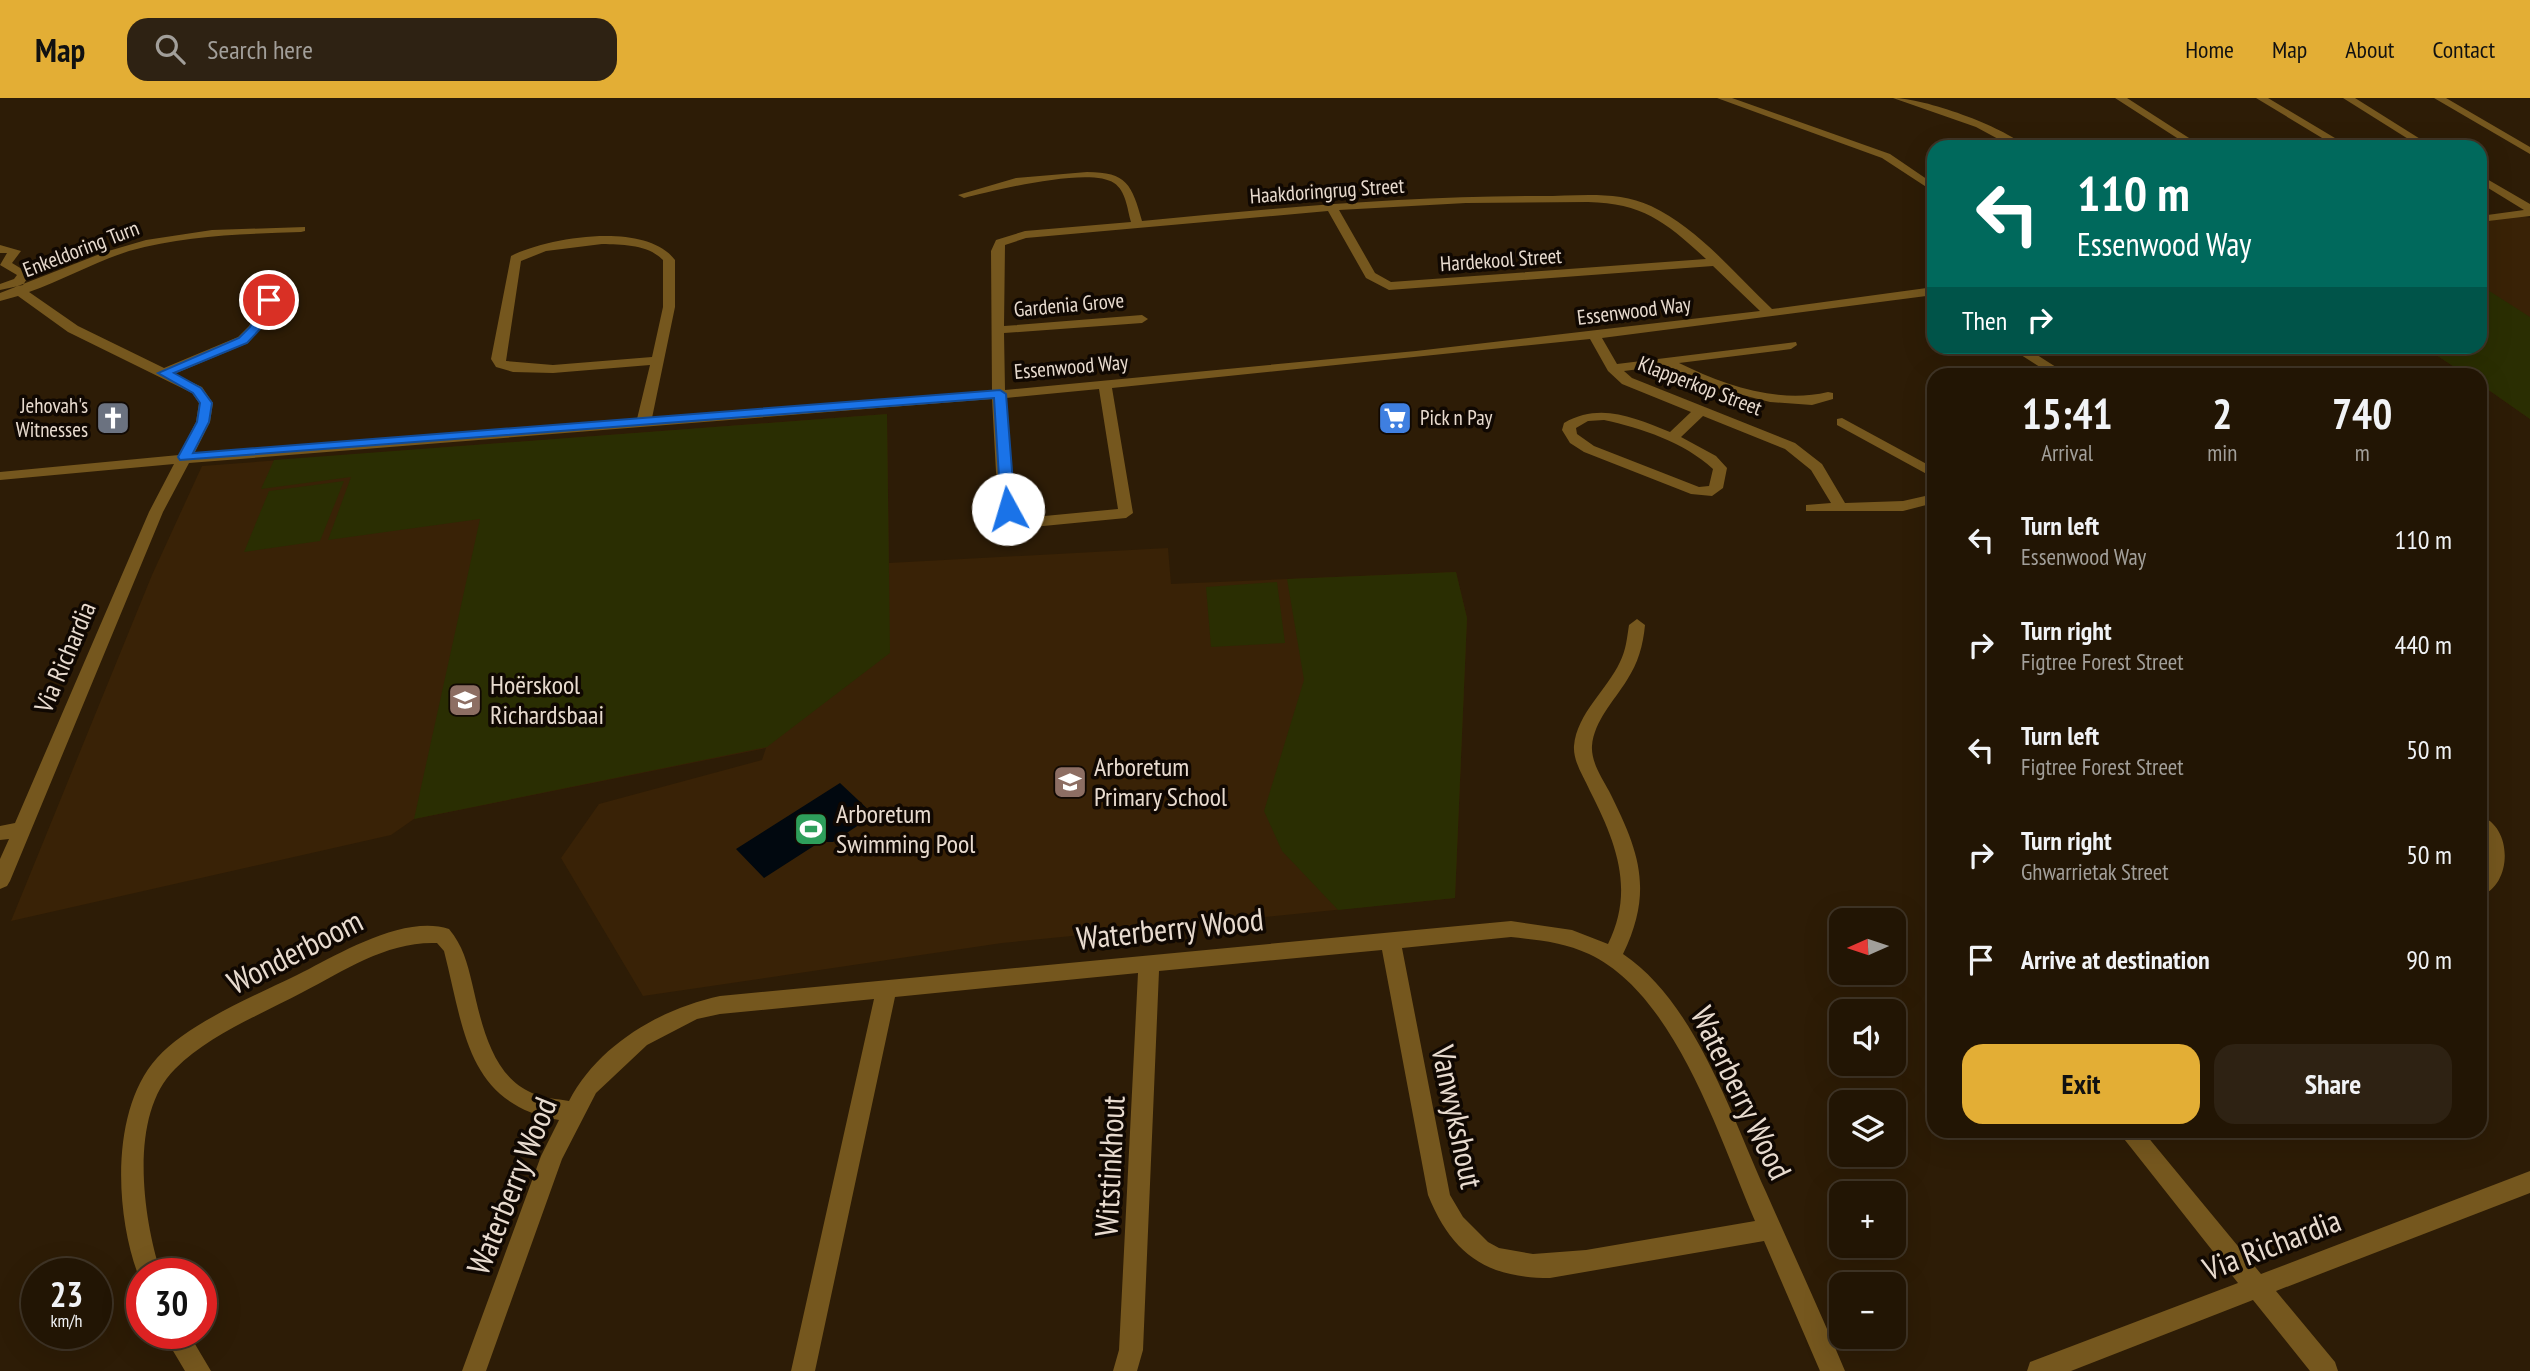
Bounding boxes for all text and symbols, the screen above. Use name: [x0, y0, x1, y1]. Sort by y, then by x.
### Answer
search box: [127, 18, 617, 81]
text: Map: [35, 28, 85, 71]
icon: search: [151, 30, 189, 68]
text: Search here: [207, 33, 313, 66]
text: Home: [2185, 34, 2234, 65]
text: Map: [2272, 34, 2307, 65]
text: About: [2345, 34, 2394, 65]
text: Contact: [2432, 34, 2495, 65]
text: 110 m: [2077, 161, 2190, 225]
icon: left: [1962, 168, 2053, 259]
street label: Haakdoringrug Street: [1249, 172, 1405, 209]
street label: Enkeldoring Turn: [19, 214, 143, 283]
text: Essenwood Way: [2077, 223, 2251, 265]
street label: Hardekool Street: [1439, 242, 1563, 277]
pin: [239, 270, 299, 330]
icon: arrive: [250, 281, 288, 319]
street label: Gardenia Grove: [1013, 286, 1125, 323]
street label: Essenwood Way: [1576, 290, 1692, 331]
icon: right: [2021, 301, 2059, 339]
text: Then: [1962, 304, 2007, 337]
street label: Essenwood Way: [1013, 348, 1129, 385]
street label: Klapperkop Street: [1634, 350, 1766, 422]
text: 15:41: [2022, 386, 2113, 441]
text: 2: [2212, 386, 2232, 441]
text: 740: [2332, 386, 2392, 441]
place label: Jehovah's Witnesses: [16, 392, 88, 443]
church icon: Jehovah's Witnesses: [94, 399, 132, 437]
supermarket icon: Pick n Pay: [1376, 399, 1414, 437]
place label: Pick n Pay: [1420, 404, 1493, 431]
text: Arrival: [2041, 438, 2093, 467]
text: min: [2207, 438, 2237, 467]
text: m: [2355, 438, 2370, 467]
position arrow: [971, 472, 1045, 546]
text: Turn left: [2021, 509, 2099, 542]
icon: left: [1962, 521, 2000, 559]
text: 110 m: [2394, 523, 2452, 556]
text: Essenwood Way: [2021, 542, 2146, 571]
street label: Via Richardia: [26, 596, 103, 718]
text: Turn right: [2021, 614, 2112, 647]
icon: right: [1962, 626, 2000, 664]
text: 440 m: [2394, 628, 2452, 661]
text: Figtree Forest Street: [2021, 647, 2184, 676]
place label: Hoërskool Richardsbaai: [490, 668, 604, 731]
school or university icon: Hoërskool Richardsbaai: [446, 681, 484, 719]
text: Turn left: [2021, 719, 2099, 752]
icon: left: [1962, 731, 2000, 769]
text: 50 m: [2406, 733, 2452, 766]
place label: Arboretum Primary School: [1094, 750, 1227, 813]
text: Figtree Forest Street: [2021, 752, 2184, 781]
school or university icon: Arboretum Primary School: [1051, 763, 1089, 801]
place label: Arboretum Swimming Pool: [836, 797, 975, 860]
sports icon: Arboretum Swimming Pool: [792, 810, 830, 848]
text: Turn right: [2021, 824, 2112, 857]
icon: right: [1962, 836, 2000, 874]
text: 50 m: [2406, 838, 2452, 871]
text: Ghwarrietak Street: [2021, 857, 2169, 886]
street label: Waterberry Wood: [1074, 897, 1265, 959]
street label: Wonderboom: [220, 899, 369, 1003]
north arrow: [1829, 908, 1906, 985]
map controls: [1829, 908, 1906, 1349]
icon: arrive: [1962, 941, 2000, 979]
text: Arrive at destination: [2021, 943, 2210, 976]
text: 90 m: [2406, 943, 2452, 976]
street label: Waterberry Wood: [1682, 999, 1802, 1186]
button: sound: [1829, 999, 1906, 1076]
street label: Vanwykshout: [1422, 1040, 1494, 1192]
button: Exit: [1962, 1044, 2200, 1124]
button: Share: [2214, 1044, 2452, 1124]
button: layers: [1829, 1090, 1906, 1167]
street label: Waterberry Wood: [456, 1091, 566, 1280]
street label: Witstinkhout: [1084, 1094, 1134, 1237]
button: +: [1829, 1181, 1906, 1258]
street label: Via Richardia: [2196, 1199, 2347, 1290]
speed limit sign: 30: [126, 1258, 217, 1349]
text: 23: [50, 1271, 83, 1317]
button: −: [1829, 1272, 1906, 1349]
text: km/h: [51, 1309, 82, 1332]

